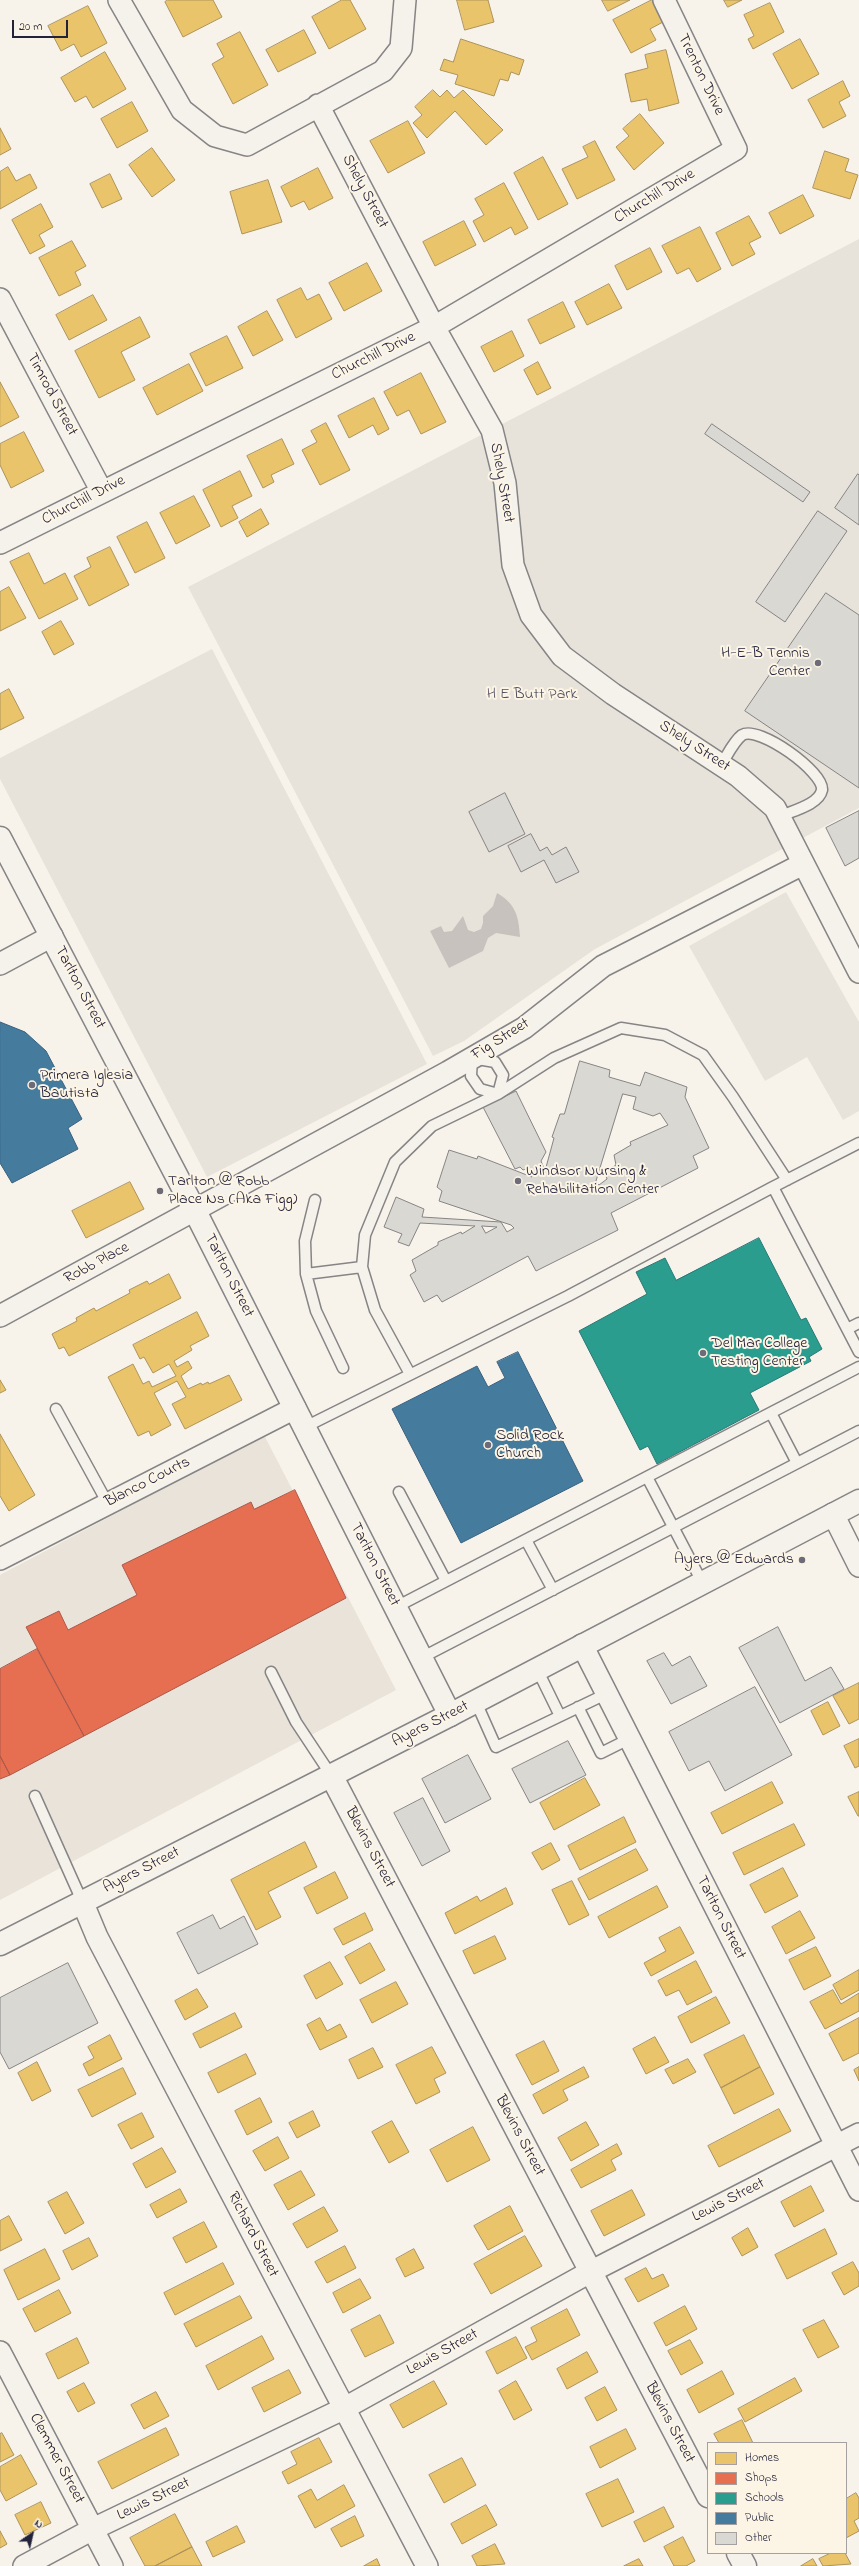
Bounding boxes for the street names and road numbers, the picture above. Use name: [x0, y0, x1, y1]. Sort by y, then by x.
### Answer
street label: Trenton Drive: [672, 31, 728, 119]
street label: Shely Street: [337, 152, 391, 232]
street label: Churchill Drive: [611, 165, 699, 229]
street label: Churchill Drive: [329, 328, 419, 386]
street label: Timrod Street: [21, 350, 81, 440]
street label: Shely Street: [485, 441, 517, 525]
street label: Churchill Drive: [39, 472, 129, 530]
street label: Shely Street: [655, 717, 733, 777]
street label: Tarlton Street: [49, 943, 109, 1033]
street label: Fig Street: [468, 1015, 534, 1065]
street label: Tarlton Street: [199, 1231, 257, 1321]
street label: Robb Place: [61, 1239, 133, 1289]
street label: Blanco Courts: [102, 1453, 194, 1513]
street label: Tarlton Street: [345, 1520, 403, 1610]
street label: Ayers Street: [390, 1698, 472, 1752]
street label: Blevins Street: [340, 1804, 398, 1892]
street label: Ayers Street: [101, 1844, 183, 1898]
street label: Tarlton Street: [691, 1873, 749, 1963]
street label: Blevins Street: [490, 2092, 548, 2180]
street label: Lewis Street: [689, 2175, 769, 2227]
street label: Richard Street: [222, 2189, 282, 2281]
street label: Lewis Street: [404, 2325, 482, 2381]
street label: Blevins Street: [640, 2379, 698, 2467]
street label: Clemmer Street: [24, 2410, 88, 2508]
street label: Lewis Street: [114, 2474, 194, 2526]

